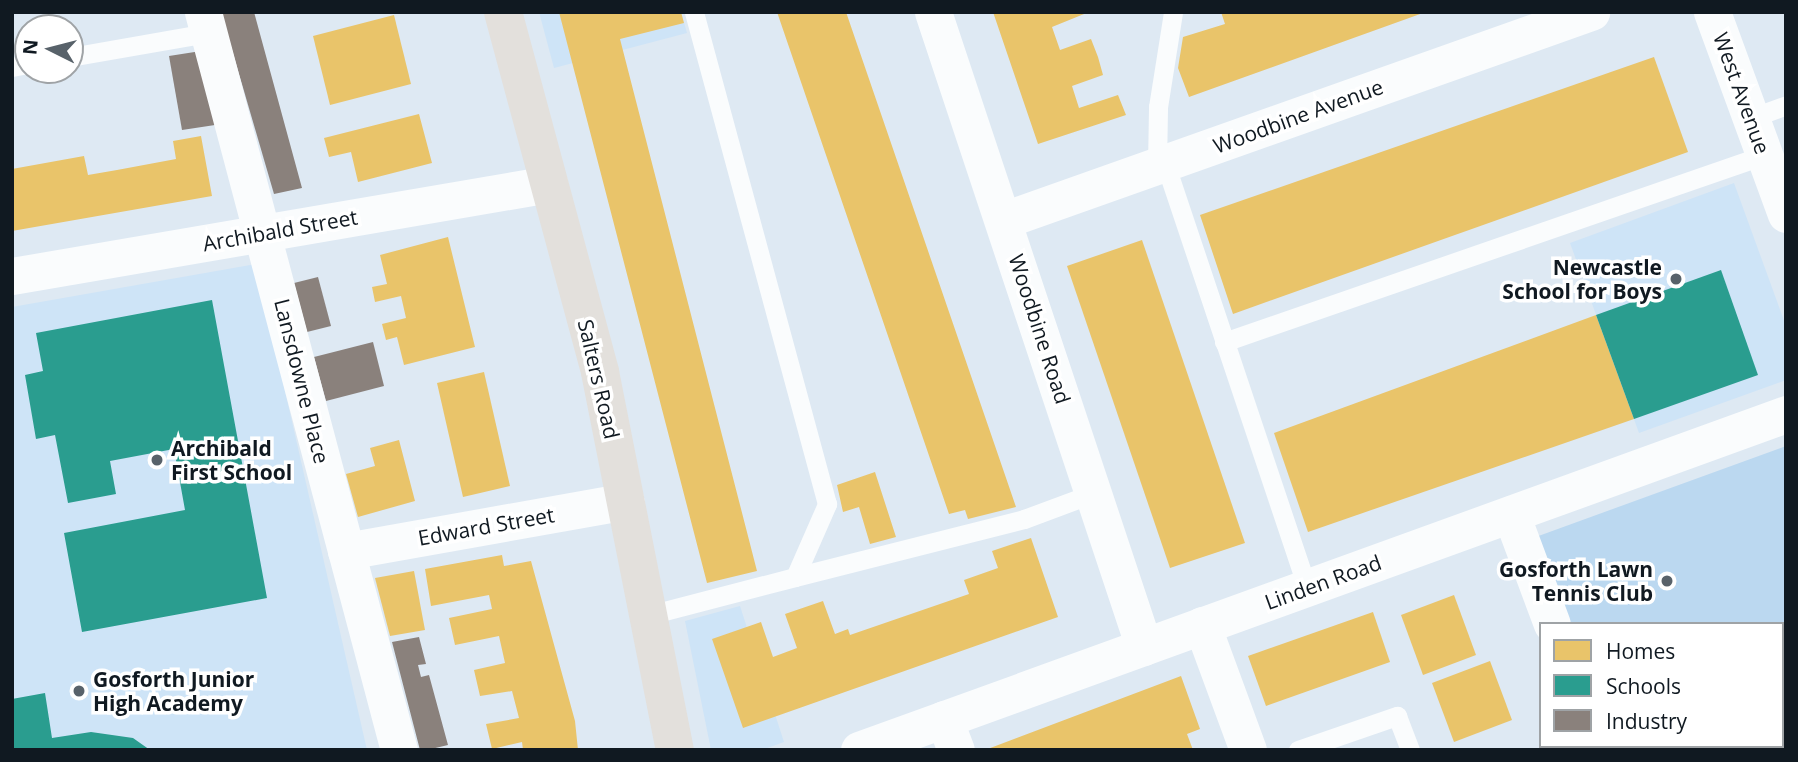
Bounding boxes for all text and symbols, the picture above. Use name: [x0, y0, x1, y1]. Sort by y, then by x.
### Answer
north arrow: [14, 14, 84, 84]
street label: West Avenue: [1708, 29, 1776, 157]
text: N: [16, 38, 44, 56]
street label: Woodbine Avenue: [1210, 74, 1386, 158]
street label: Archibald Street: [201, 204, 359, 256]
street label: Woodbine Road: [1004, 251, 1076, 407]
place label: Newcastle School for Boys: [1502, 254, 1662, 304]
marker: Newcastle School for Boys: [1668, 271, 1684, 287]
street label: Lansdowne Place: [269, 296, 335, 466]
street label: Salters Road: [573, 317, 625, 441]
place label: Archibald First School: [171, 435, 292, 485]
marker: Archibald First School: [149, 452, 165, 468]
street label: Edward Street: [416, 502, 556, 550]
street label: Linden Road: [1261, 549, 1385, 615]
place label: Gosforth Lawn Tennis Club: [1499, 556, 1653, 606]
marker: Gosforth Lawn Tennis Club: [1659, 573, 1675, 589]
legend: [1539, 622, 1784, 748]
text: Homes: [1606, 637, 1675, 665]
place label: Gosforth Junior High Academy: [93, 666, 254, 716]
text: Schools: [1606, 672, 1681, 700]
marker: Gosforth Junior High Academy: [71, 683, 87, 699]
text: Industry: [1606, 707, 1687, 735]

